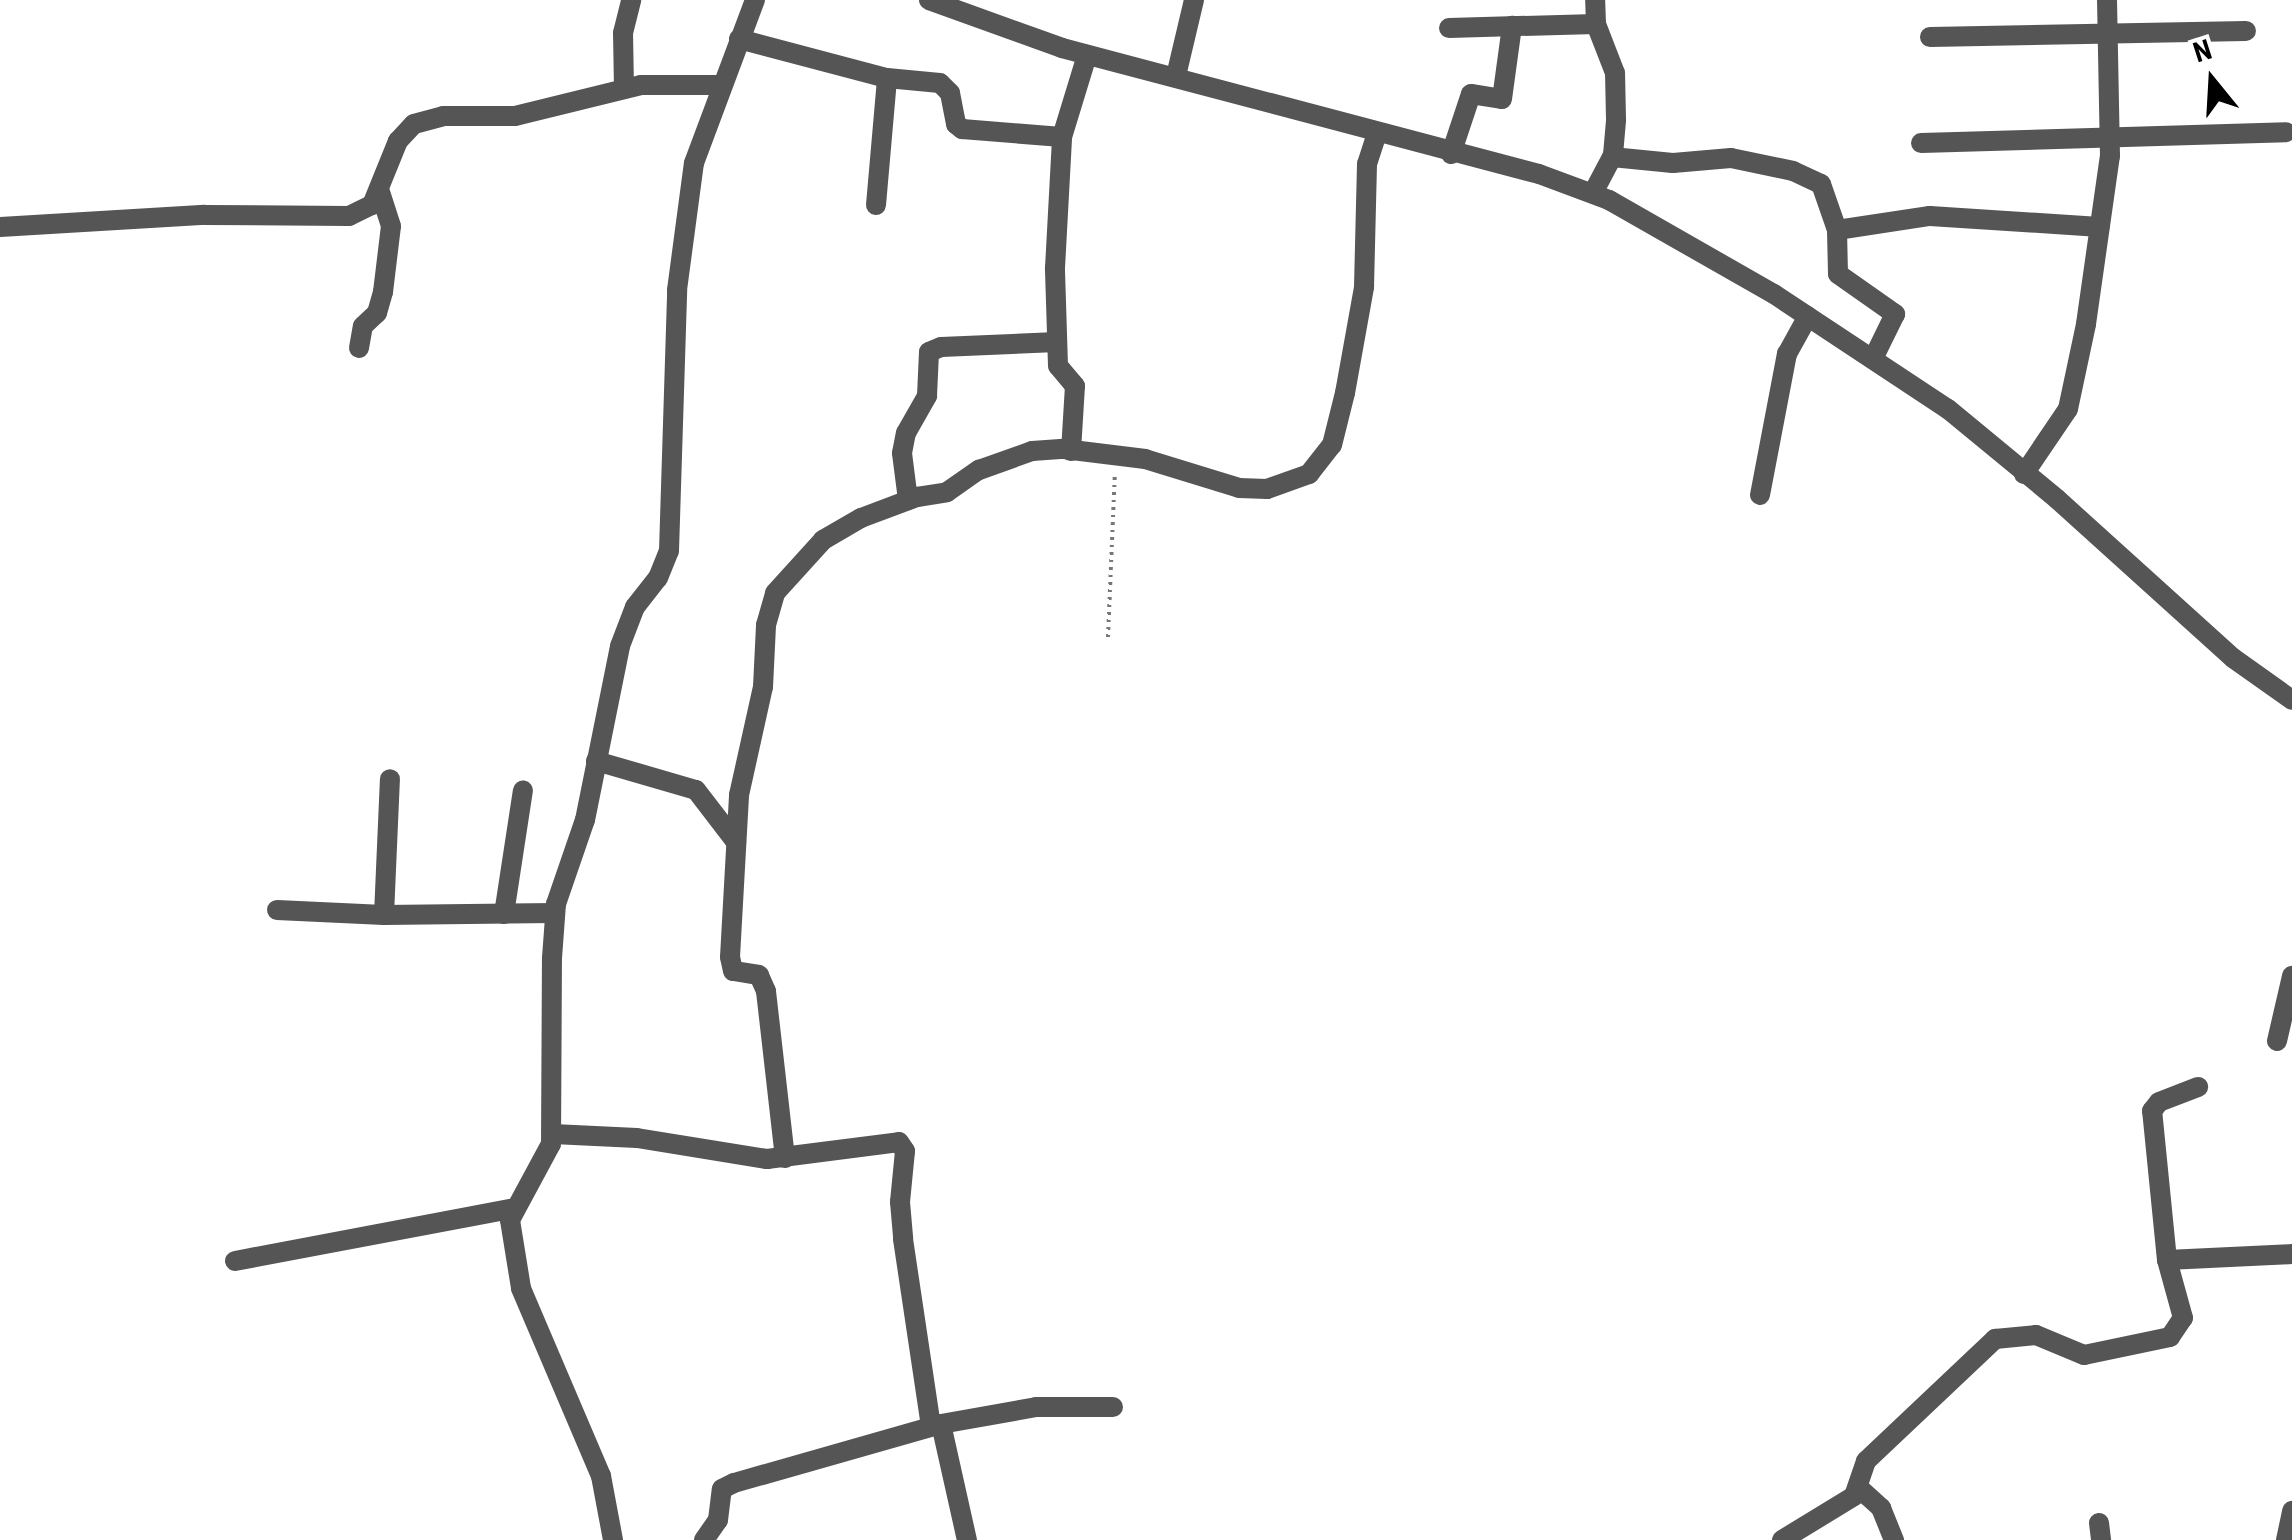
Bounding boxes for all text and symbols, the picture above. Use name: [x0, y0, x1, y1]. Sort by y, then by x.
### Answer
north arrow: [2162, 30, 2262, 130]
text: N: [2189, 33, 2216, 69]

